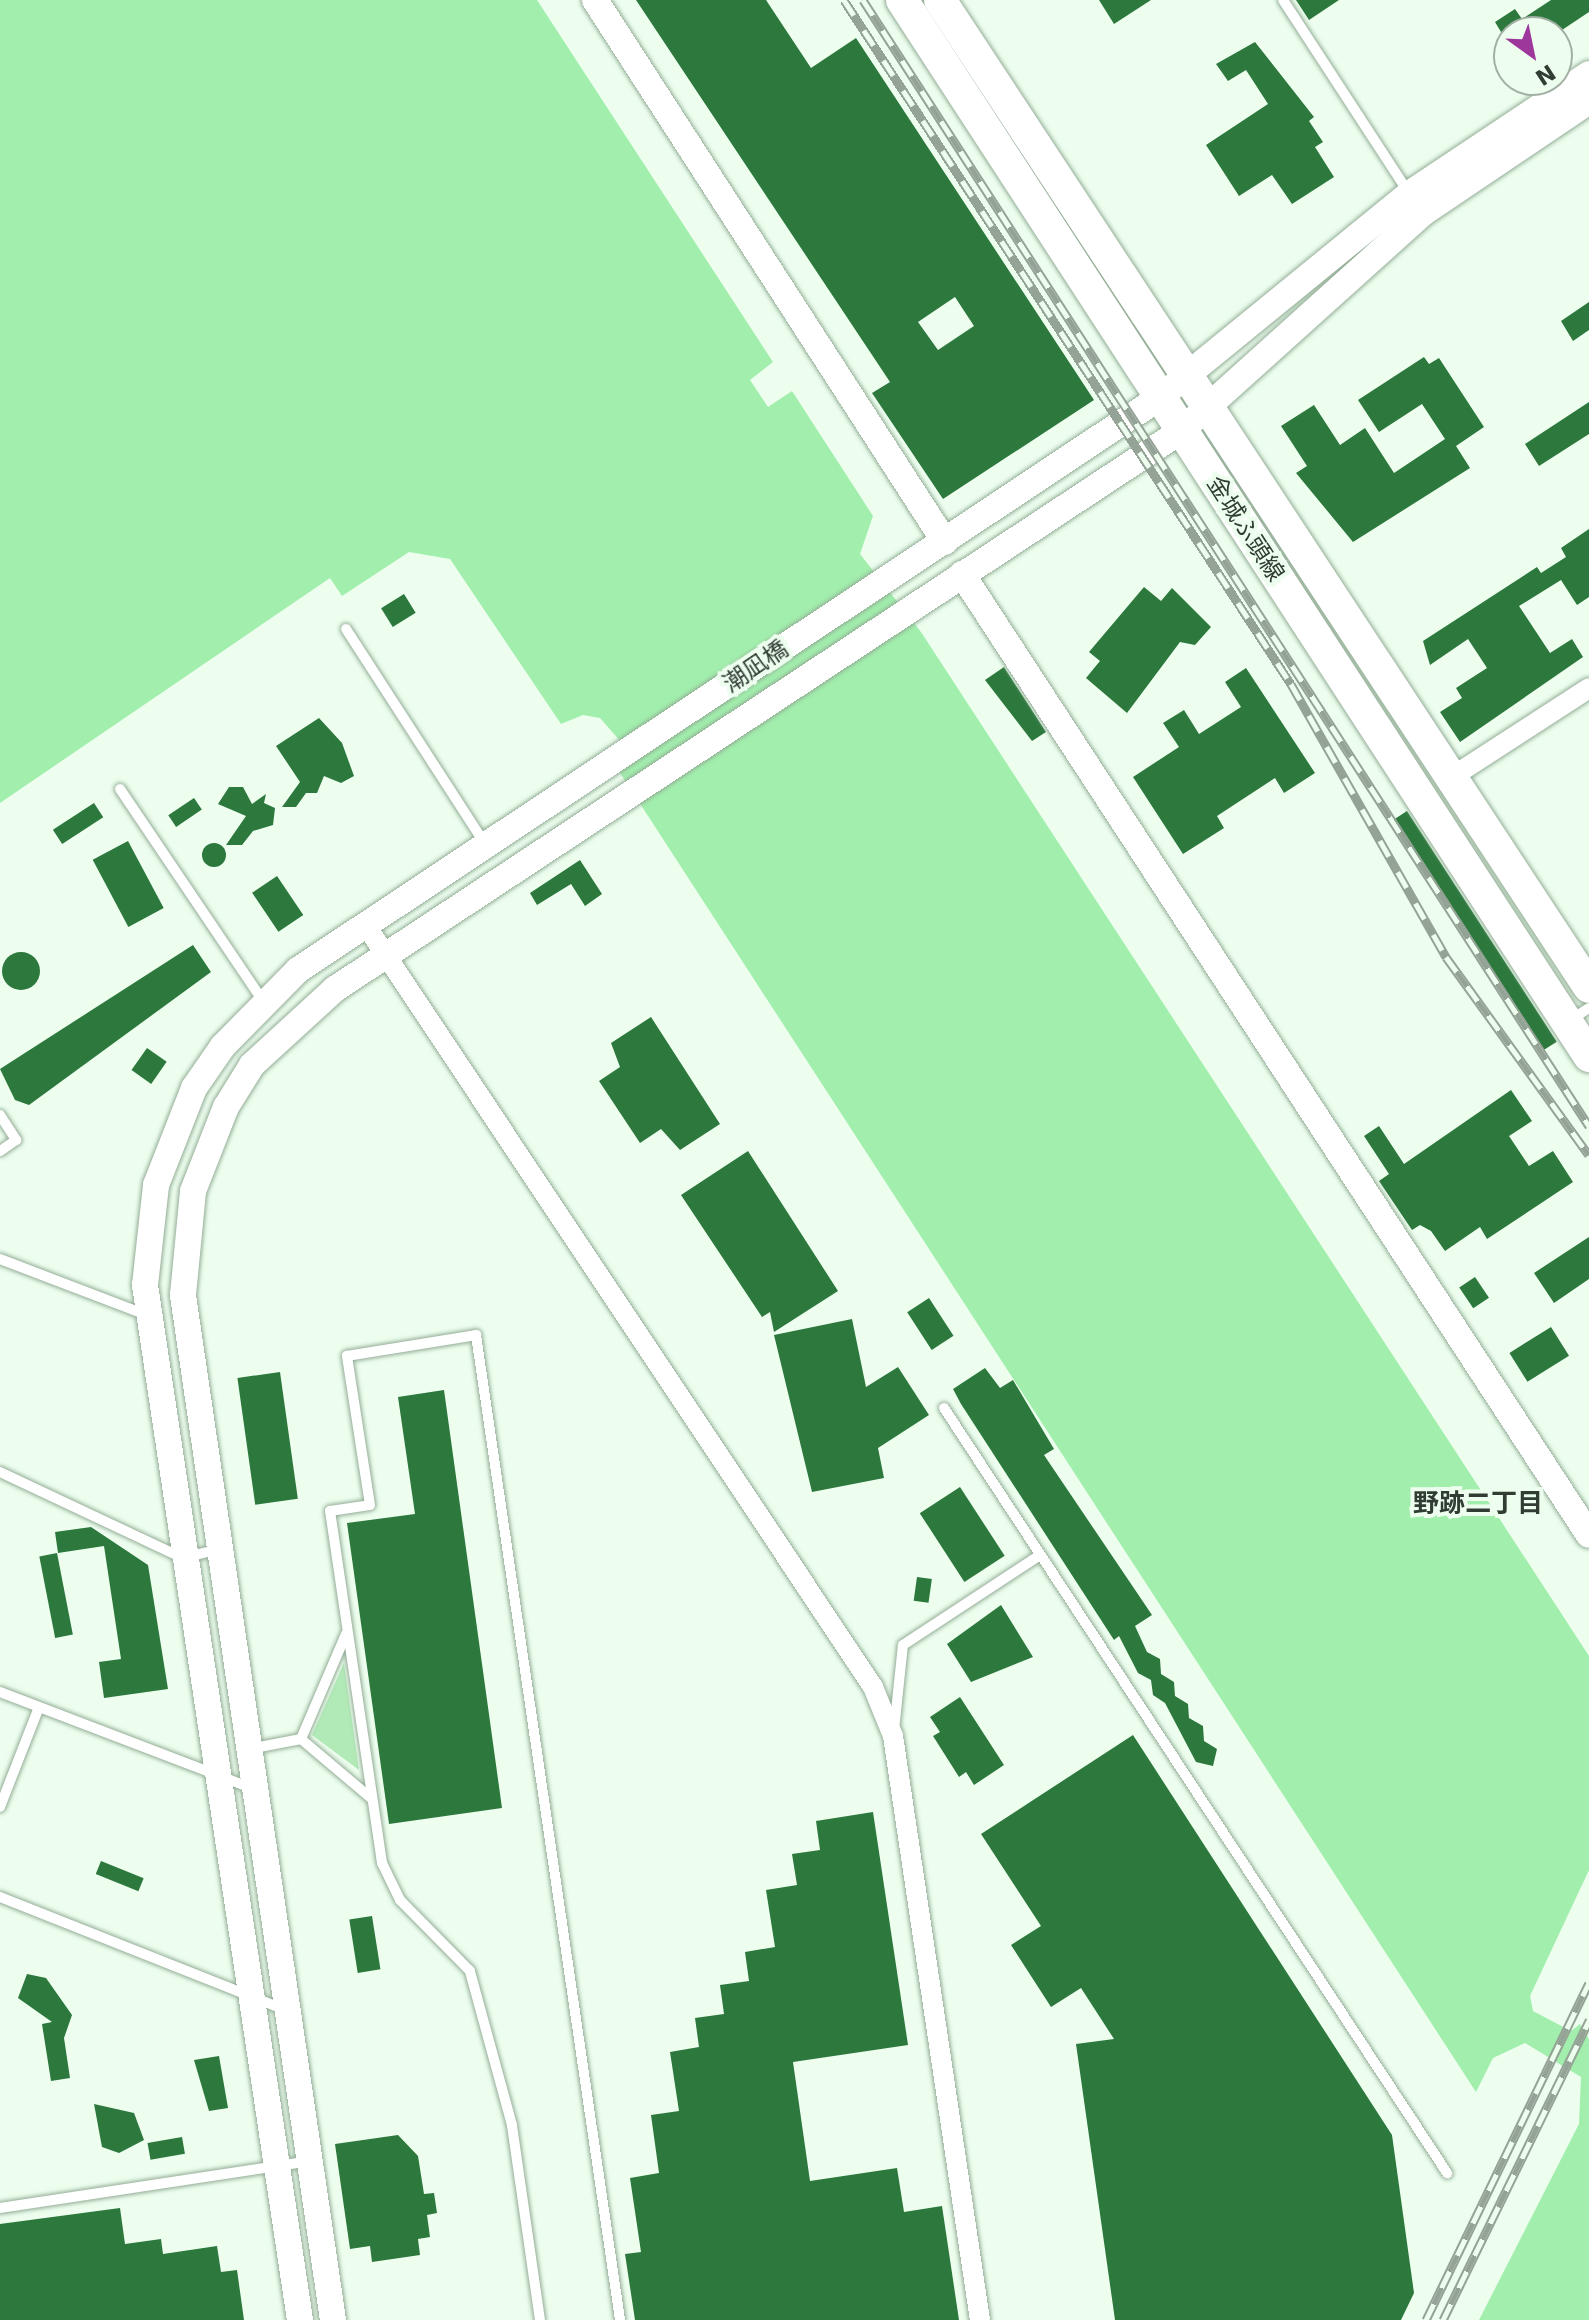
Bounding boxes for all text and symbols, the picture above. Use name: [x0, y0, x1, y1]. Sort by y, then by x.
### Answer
north arrow: [1493, 16, 1573, 96]
text: N: [1531, 59, 1560, 90]
street label: 金城ふ頭線: [1200, 471, 1290, 587]
street label: 潮凪橋: [718, 635, 794, 699]
district label: 野跡二丁目: [1413, 1488, 1543, 1520]

